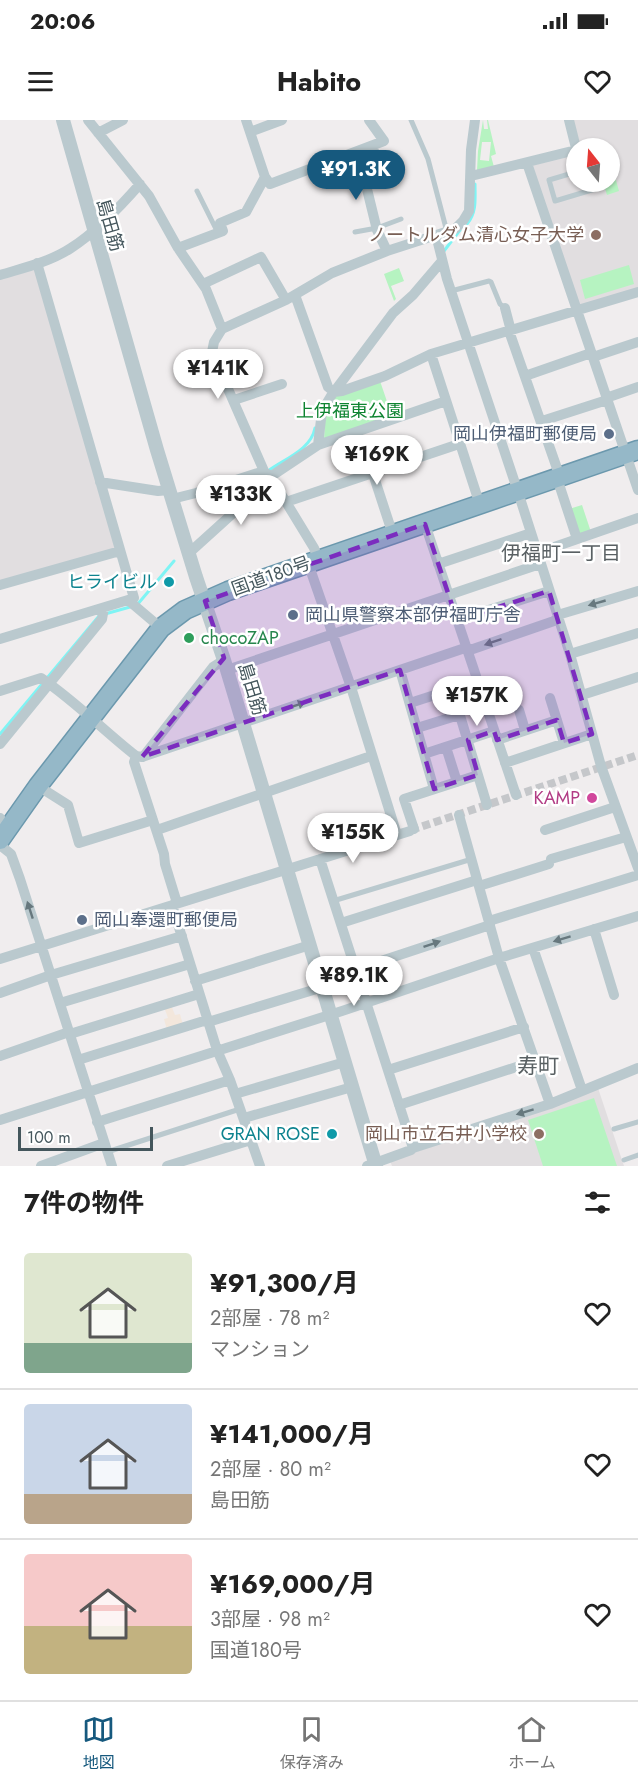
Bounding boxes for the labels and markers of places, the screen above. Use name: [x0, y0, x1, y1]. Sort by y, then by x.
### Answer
pin: ¥91.3K: [307, 150, 405, 201]
place label: ノートルダム清心女子大学: [368, 222, 584, 248]
marker: ノートルダム清心女子大学: [589, 228, 603, 242]
pin: ¥141K: [176, 349, 260, 400]
place label: 岡山伊福町郵便局: [453, 421, 597, 447]
marker: 岡山伊福町郵便局: [602, 427, 616, 441]
pin: ¥169K: [335, 435, 419, 486]
pin: ¥133K: [199, 475, 283, 526]
place label: ヒライビル: [67, 569, 157, 595]
marker: ヒライビル: [162, 575, 176, 589]
place label: 岡山県警察本部伊福町庁舎: [305, 602, 521, 628]
marker: 岡山県警察本部伊福町庁舎: [286, 608, 300, 622]
place label: chocoZAP: [201, 625, 279, 651]
marker: chocoZAP: [182, 631, 196, 645]
pin: ¥157K: [435, 676, 519, 727]
place label: KAMP: [534, 785, 580, 811]
marker: KAMP: [585, 791, 599, 805]
pin: ¥155K: [311, 813, 395, 864]
place label: 岡山奉還町郵便局: [94, 907, 238, 933]
marker: 岡山奉還町郵便局: [75, 913, 89, 927]
pin: ¥89.1K: [305, 956, 403, 1007]
place label: GRAN ROSE: [221, 1121, 320, 1147]
place label: 岡山市立石井小学校: [365, 1121, 527, 1147]
marker: GRAN ROSE: [325, 1127, 339, 1141]
marker: 岡山市立石井小学校: [532, 1127, 546, 1141]

